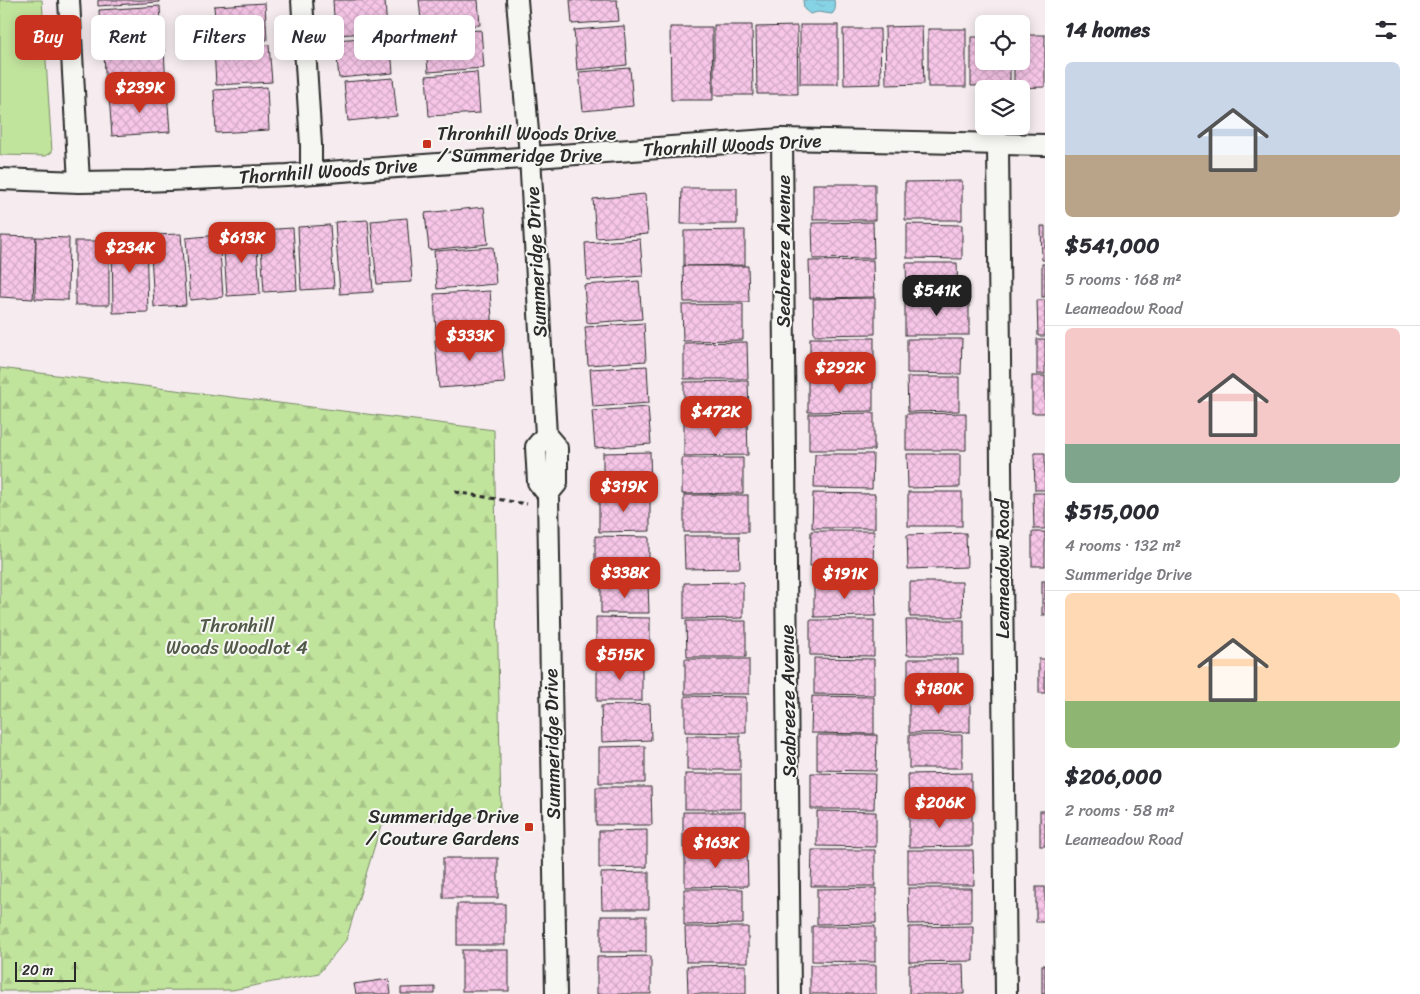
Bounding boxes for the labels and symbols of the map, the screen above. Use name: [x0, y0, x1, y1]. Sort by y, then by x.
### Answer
pin: $239K: [105, 72, 175, 114]
place label: Thronhill Woods Drive / Summeridge Drive: [437, 117, 616, 172]
street label: Thornhill Woods Drive: [642, 124, 822, 166]
marker: Thronhill Woods Drive / Summeridge Drive: [421, 138, 433, 150]
street label: Thornhill Woods Drive: [238, 148, 418, 194]
street label: Seabreeze Avenue: [767, 174, 800, 327]
street label: Summeridge Drive: [516, 186, 556, 338]
pin: $613K: [207, 222, 277, 264]
pin: $234K: [95, 232, 165, 274]
pin: $541K: [902, 274, 972, 317]
pin: $333K: [435, 320, 505, 362]
pin: $292K: [805, 352, 875, 394]
pin: $472K: [681, 396, 751, 438]
pin: $319K: [589, 470, 659, 513]
street label: Leameadow Road: [986, 497, 1019, 639]
pin: $338K: [590, 556, 660, 599]
pin: $191K: [810, 558, 880, 600]
park label: Thronhill Woods Woodlot 4: [166, 609, 308, 664]
street label: Seabreeze Avenue: [770, 624, 806, 778]
pin: $515K: [585, 638, 655, 681]
street label: Summeridge Drive: [534, 668, 570, 820]
pin: $180K: [904, 672, 974, 715]
pin: $206K: [905, 786, 975, 829]
place label: Summeridge Drive / Couture Gardens: [366, 800, 519, 855]
marker: Summeridge Drive / Couture Gardens: [523, 821, 535, 833]
pin: $163K: [681, 826, 751, 869]
scale bar: [15, 959, 76, 982]

